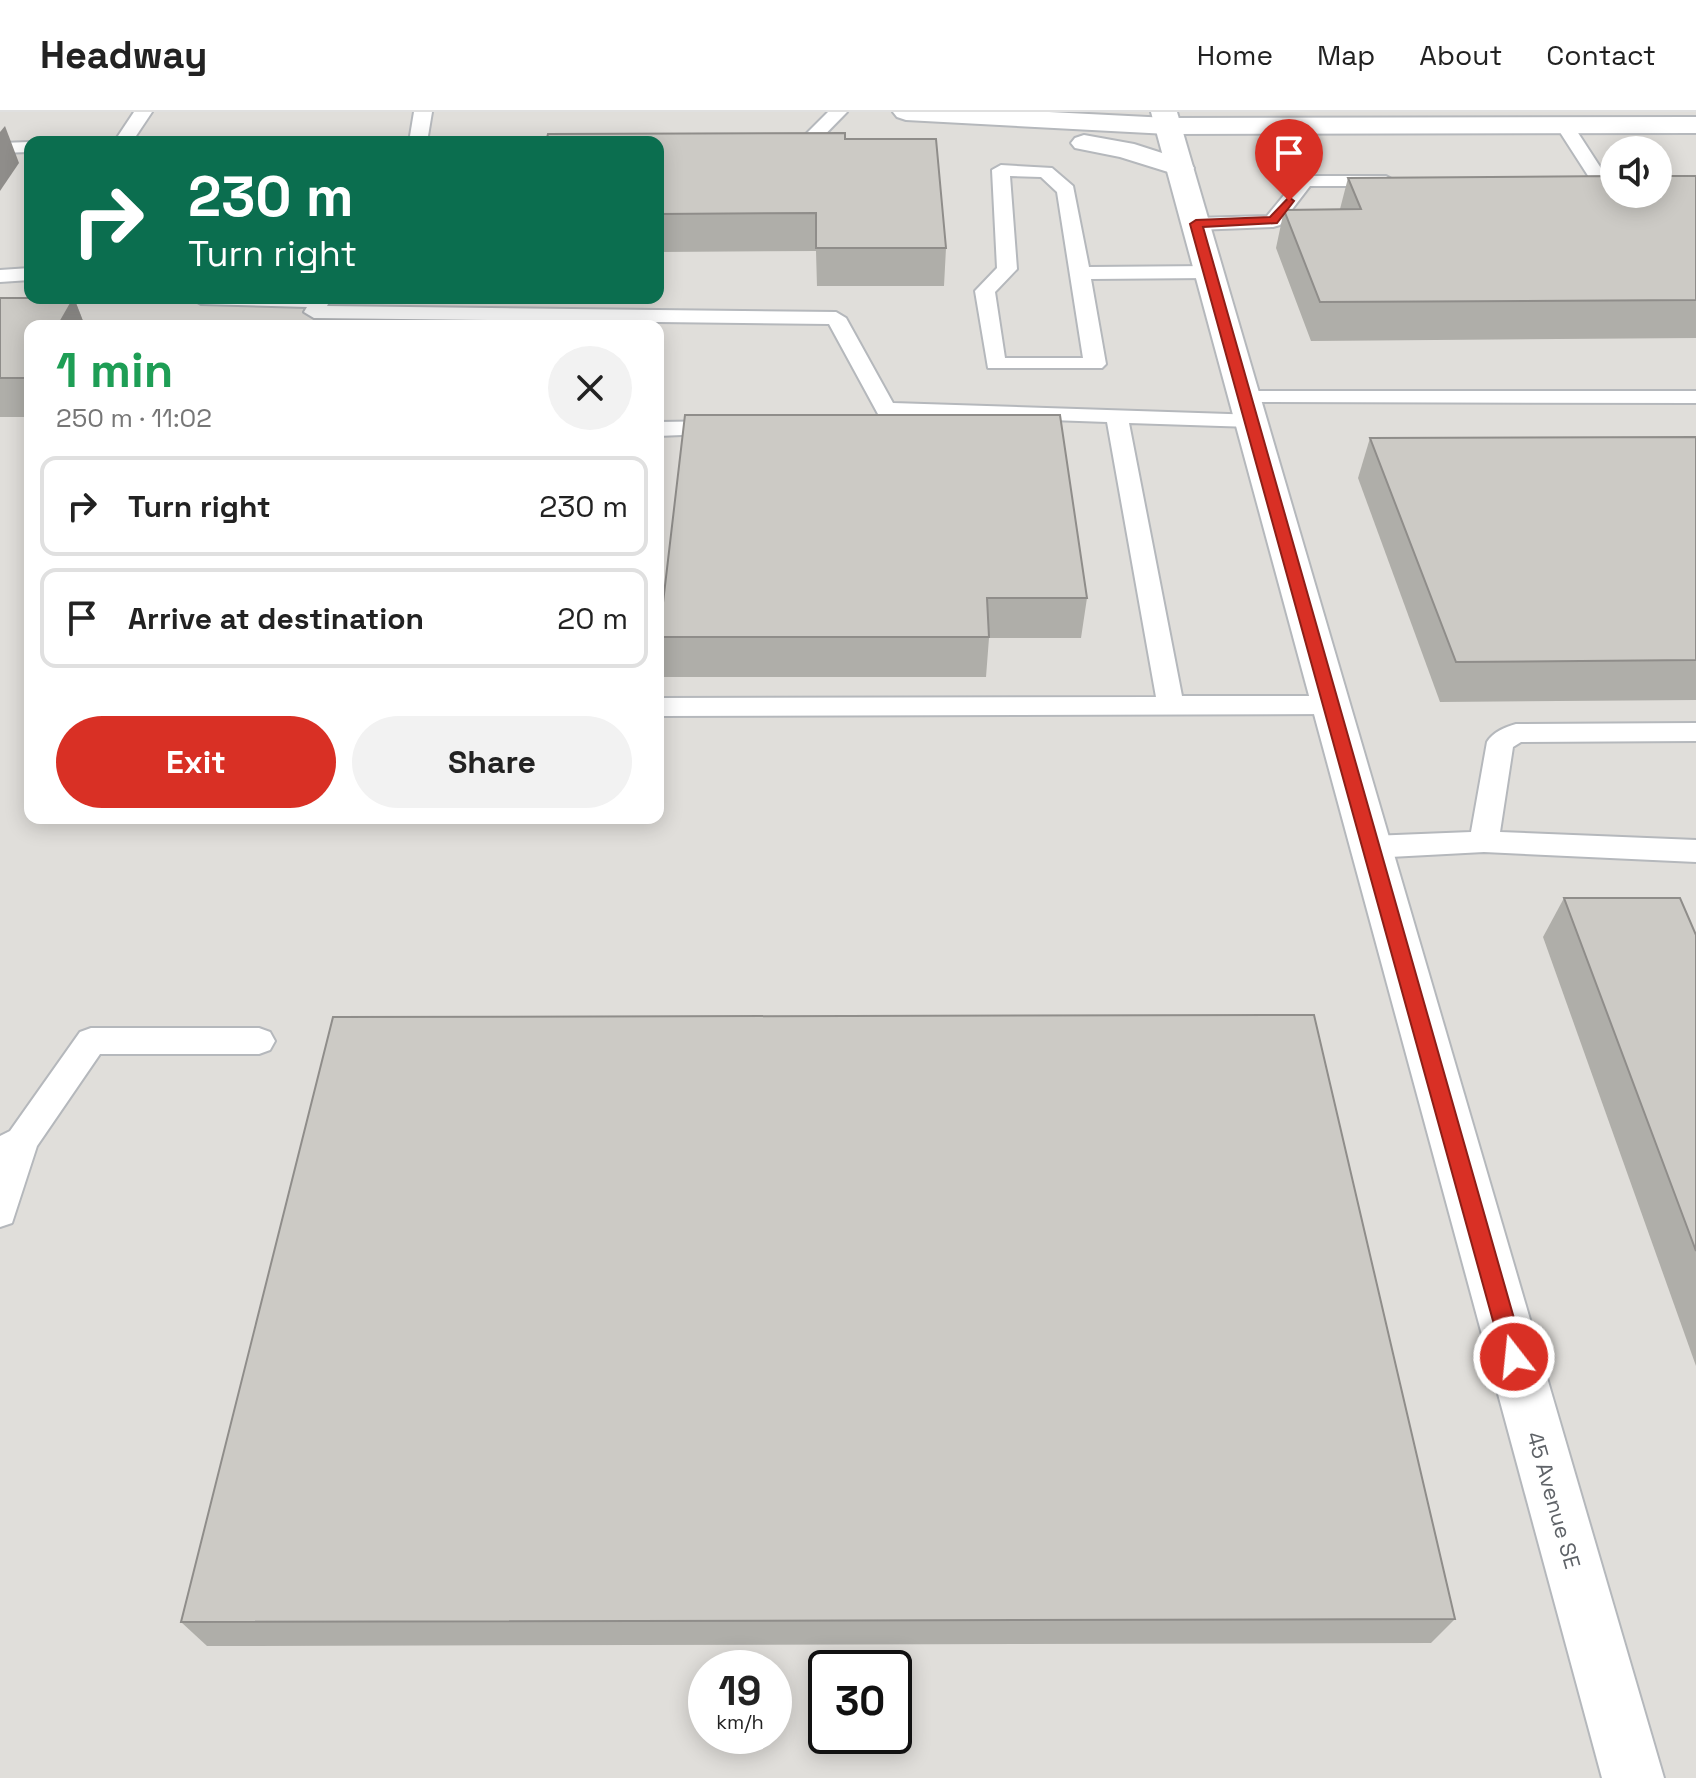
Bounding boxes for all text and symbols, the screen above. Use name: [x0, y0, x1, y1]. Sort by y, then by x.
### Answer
text: Headway: [40, 31, 207, 79]
text: Home: [1197, 37, 1273, 73]
text: Map: [1317, 37, 1375, 73]
text: About: [1419, 37, 1502, 73]
text: Contact: [1546, 37, 1656, 73]
pin: [1255, 119, 1323, 201]
icon: arrive: [1267, 131, 1311, 175]
map controls: [1600, 136, 1672, 208]
button: sound: [1600, 136, 1672, 208]
text: 230 m: [188, 161, 354, 232]
icon: right: [56, 168, 160, 272]
text: Turn right: [188, 231, 357, 277]
text: 1 min: [56, 340, 173, 401]
button: close: [548, 346, 632, 430]
text: 250 m · 11:02: [56, 401, 212, 435]
icon: right: [60, 484, 104, 528]
text: Turn right: [128, 487, 271, 526]
text: 230 m: [539, 487, 628, 526]
icon: arrive: [60, 596, 104, 640]
text: Arrive at destination: [128, 599, 424, 638]
text: 20 m: [557, 599, 628, 638]
button: Exit: [56, 716, 336, 808]
button: Share: [352, 716, 632, 808]
position arrow: [1472, 1315, 1556, 1399]
street label: 45 Avenue SE: [1521, 1428, 1587, 1572]
speed limit sign: 30: [808, 1650, 912, 1754]
text: 19: [719, 1666, 761, 1717]
text: km/h: [716, 1709, 764, 1735]

